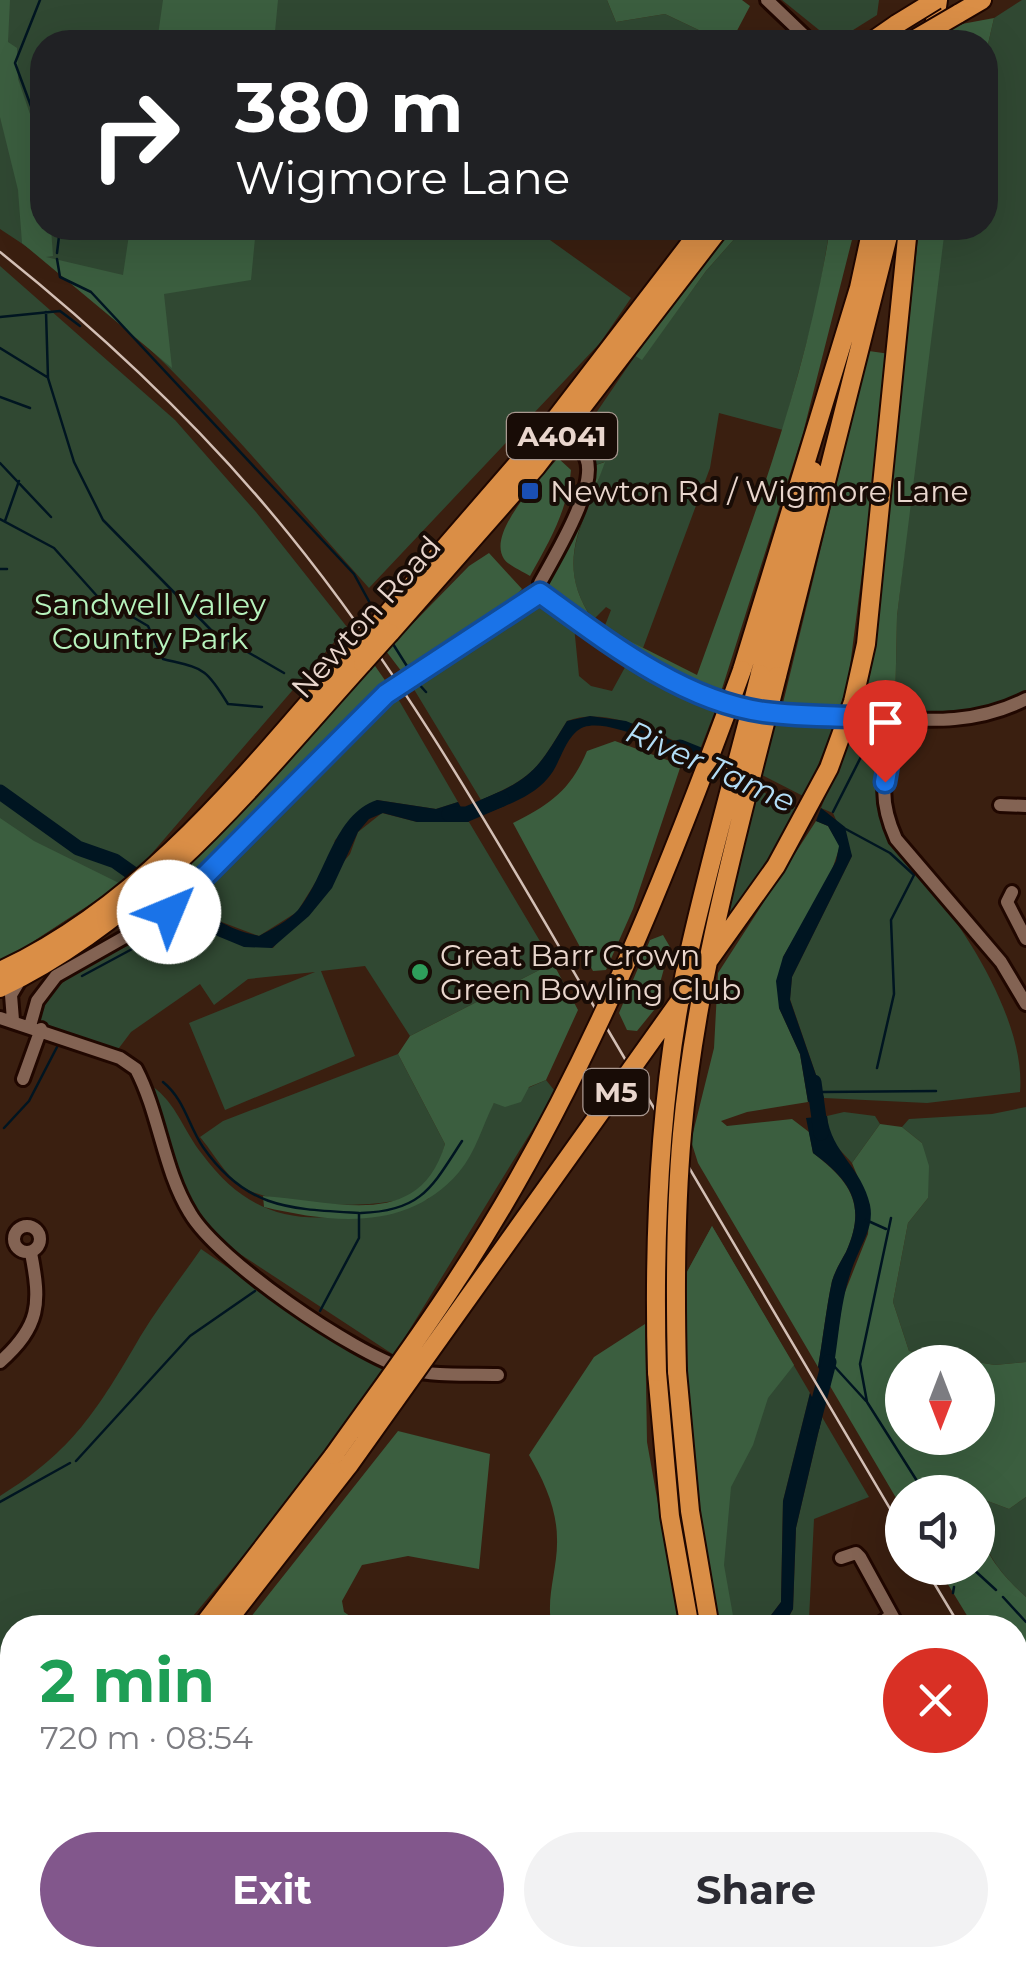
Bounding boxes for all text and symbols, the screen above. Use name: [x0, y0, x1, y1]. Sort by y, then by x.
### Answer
text: 380 m: [235, 64, 463, 150]
icon: right: [70, 70, 200, 200]
text: Wigmore Lane: [235, 150, 570, 205]
road number: A4041: [507, 413, 617, 459]
place label: Newton Rd / Wigmore Lane: [550, 473, 969, 510]
marker: Newton Rd / Wigmore Lane: [519, 480, 541, 502]
street label: Newton Road: [283, 528, 449, 706]
park label: Sandwell Valley Country Park: [34, 586, 267, 657]
pin: [843, 680, 928, 783]
icon: arrive: [858, 695, 913, 750]
water label: River Tame: [621, 711, 801, 821]
position arrow: [117, 860, 221, 964]
place label: Great Barr Crown Green Bowling Club: [440, 937, 741, 1008]
marker: Great Barr Crown Green Bowling Club: [409, 961, 431, 983]
road number: M5: [584, 1069, 648, 1115]
north arrow: [885, 1345, 995, 1455]
map controls: [885, 1345, 995, 1585]
button: sound: [885, 1475, 995, 1585]
text: 2 min: [40, 1644, 215, 1717]
button: close: [883, 1648, 988, 1753]
text: 720 m · 08:54: [40, 1718, 253, 1757]
button: Exit: [40, 1832, 504, 1947]
button: Share: [524, 1832, 988, 1947]

